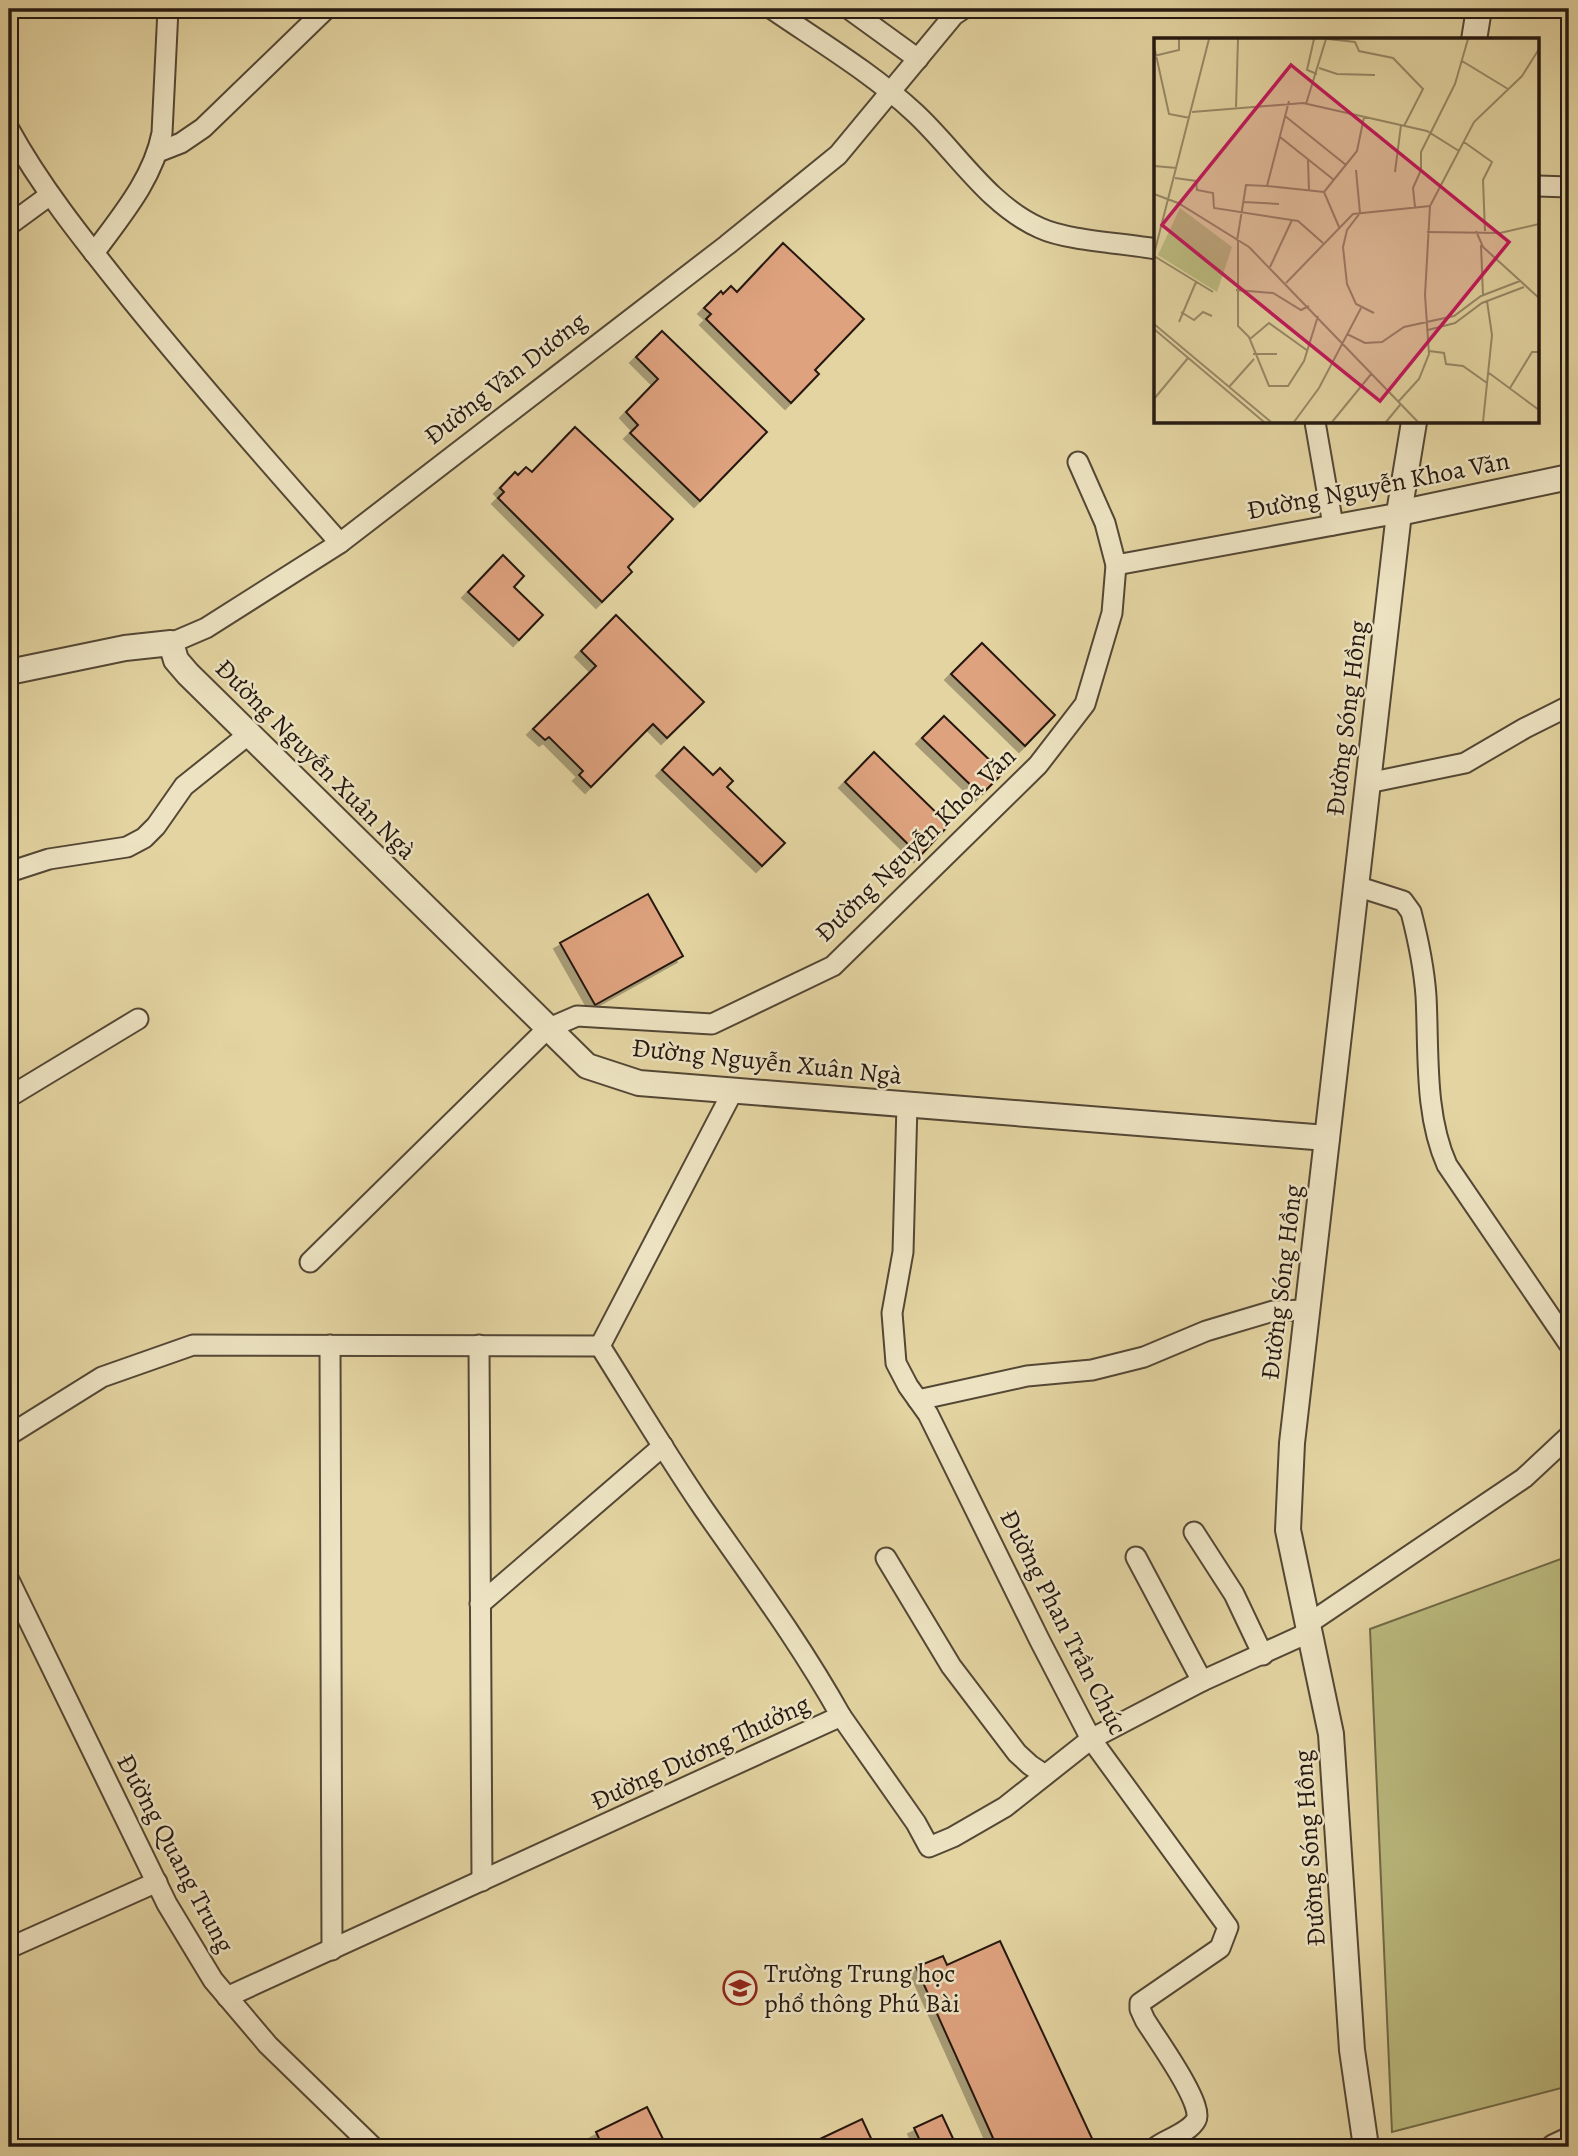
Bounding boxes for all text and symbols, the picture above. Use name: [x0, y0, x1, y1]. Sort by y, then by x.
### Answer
inset map: [1154, 38, 1540, 424]
street label: Đường Vân Dương: [417, 304, 594, 453]
street label: Đường Nguyễn Khoa Văn: [1244, 443, 1512, 528]
street label: Đường Sóng Hồng: [1317, 618, 1376, 818]
street label: Đường Nguyễn Xuân Ngà: [207, 651, 424, 868]
street label: Đường Nguyễn Khoa Văn: [807, 739, 1023, 950]
street label: Đường Nguyễn Xuân Ngà: [630, 1030, 904, 1093]
street label: Đường Sóng Hồng: [1252, 1182, 1311, 1382]
street label: Đường Phan Trần Chúc: [992, 1504, 1136, 1741]
street label: Đường Dương Thưởng: [585, 1686, 815, 1819]
street label: Đường Quang Trung: [108, 1748, 243, 1959]
street label: Đường Sóng Hồng: [1285, 1749, 1334, 1947]
place label: Trường Trung học phổ thông Phú Bài: [764, 1956, 960, 2021]
school or university icon: Trường Trung học phổ thông Phú Bài: [721, 1969, 759, 2007]

